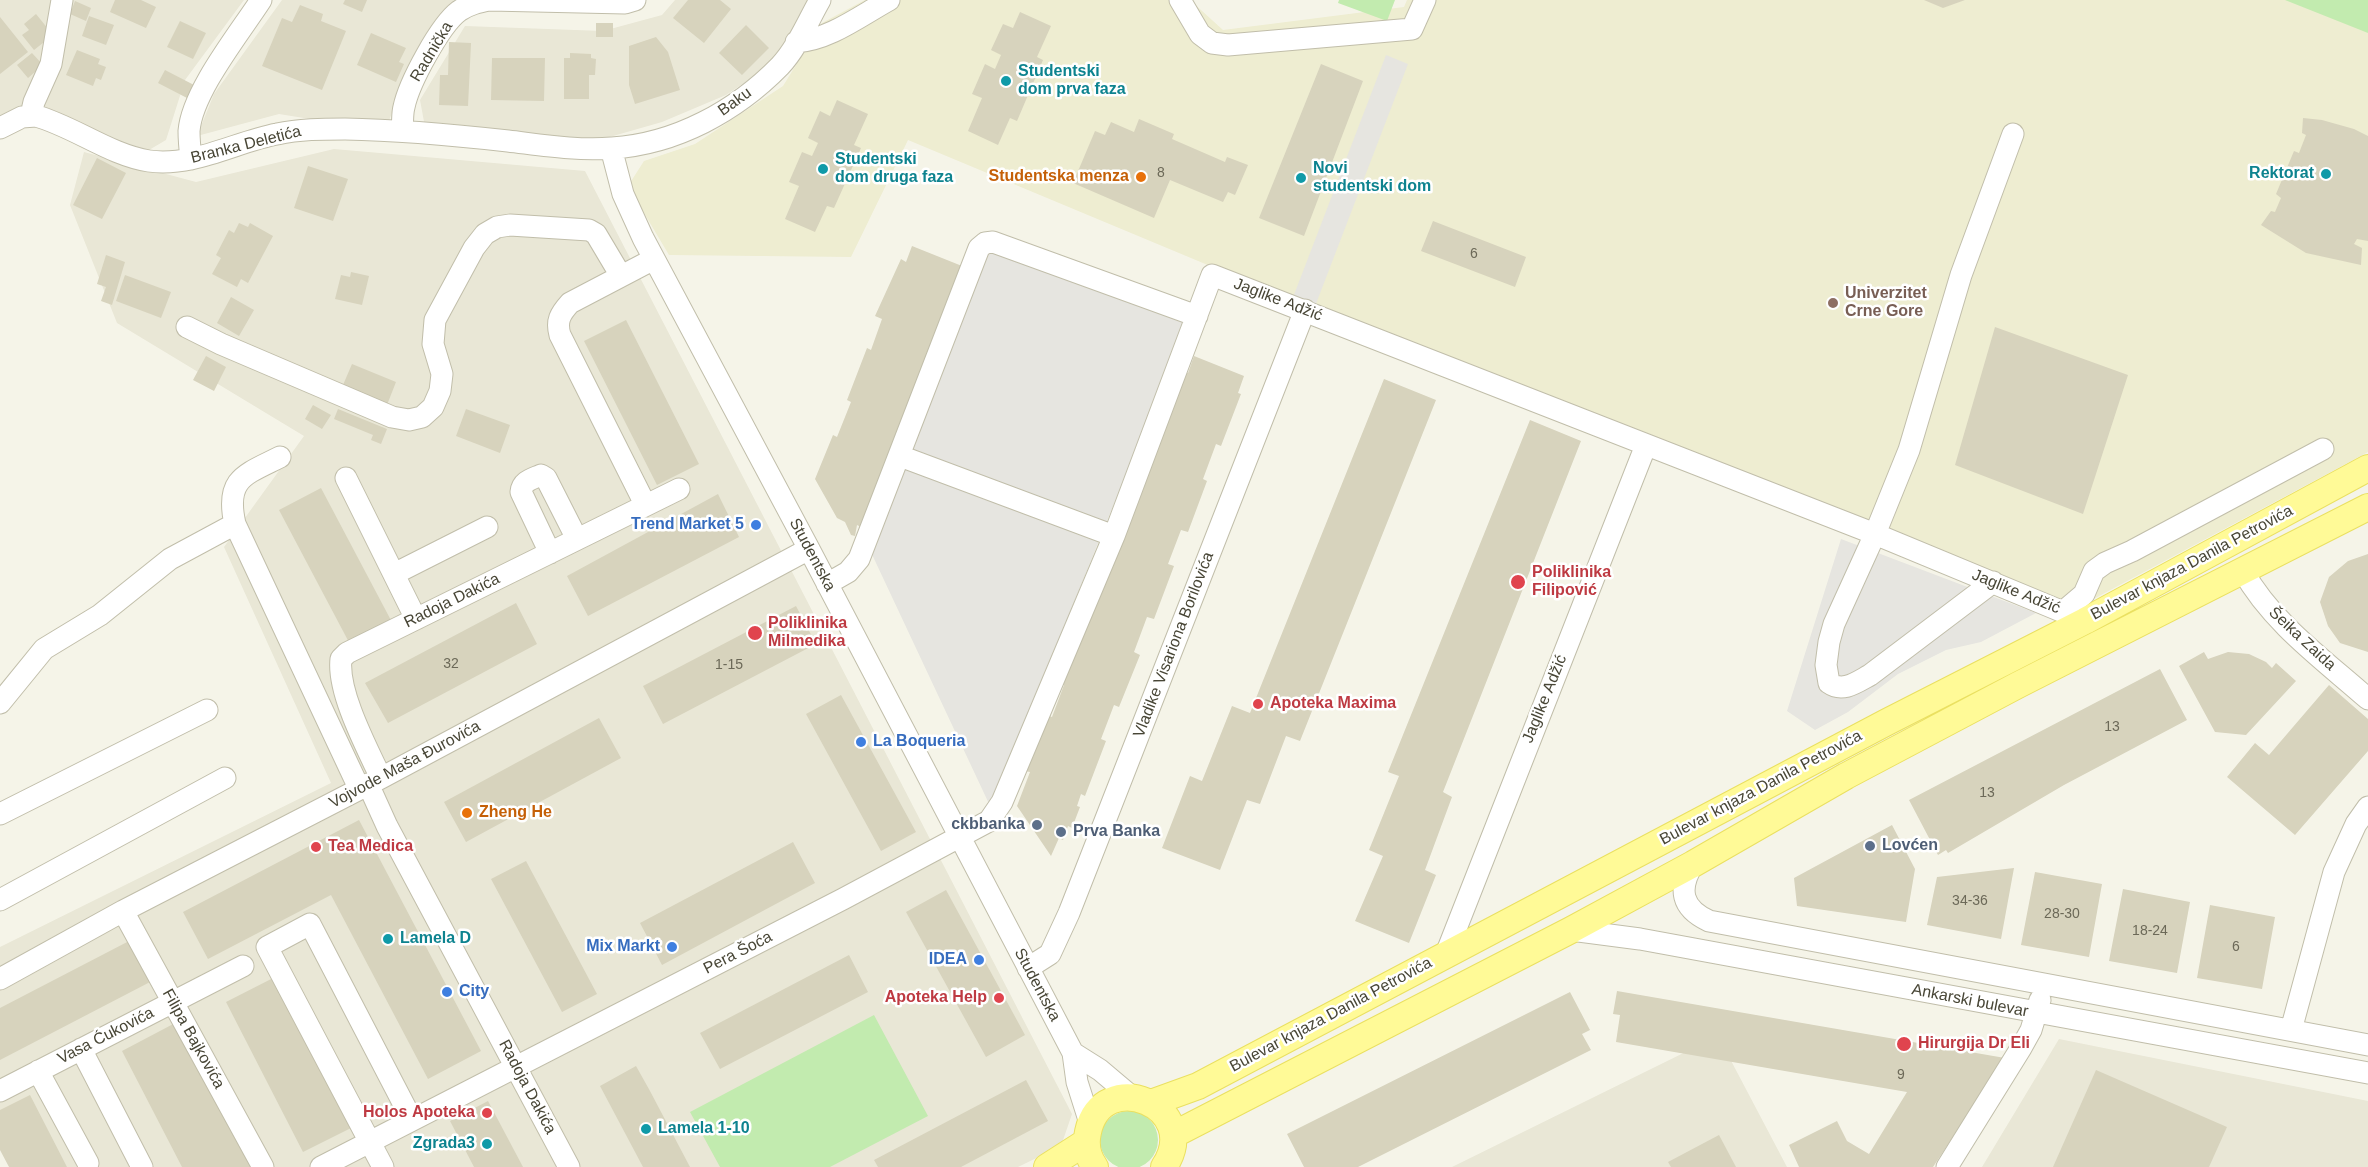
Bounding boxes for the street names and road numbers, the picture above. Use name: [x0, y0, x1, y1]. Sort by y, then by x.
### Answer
street label: Radnička: [407, 18, 457, 86]
street label: Baku: [715, 84, 755, 120]
street label: Branka Deletića: [189, 122, 303, 168]
street label: Jaglike Adžić: [1231, 274, 1325, 326]
street label: Bulevar knjaza Danila Petrovića: [2088, 501, 2296, 625]
street label: Studentska: [785, 515, 839, 595]
street label: Vladike Visariona Borilovića: [1130, 550, 1218, 740]
street label: Jaglike Adžić: [1969, 566, 2063, 618]
street label: Radoja Dakića: [401, 570, 503, 632]
street label: Šeika Zaida: [2265, 603, 2339, 675]
street label: Jaglike Adžić: [1519, 652, 1571, 746]
street label: Vojvode Maša Đurovića: [326, 717, 484, 813]
street label: Bulevar knjaza Danila Petrovića: [1657, 726, 1865, 850]
street label: Pera Šoća: [700, 927, 776, 979]
street label: Studentska: [1010, 945, 1064, 1025]
street label: Bulevar knjaza Danila Petrovića: [1227, 953, 1435, 1077]
street label: Ankarski bulevar: [1910, 980, 2030, 1022]
street label: Filipa Bajkovića: [158, 986, 228, 1092]
street label: Vasa Ćukovića: [55, 1003, 157, 1069]
street label: Radoja Dakića: [494, 1037, 560, 1137]

